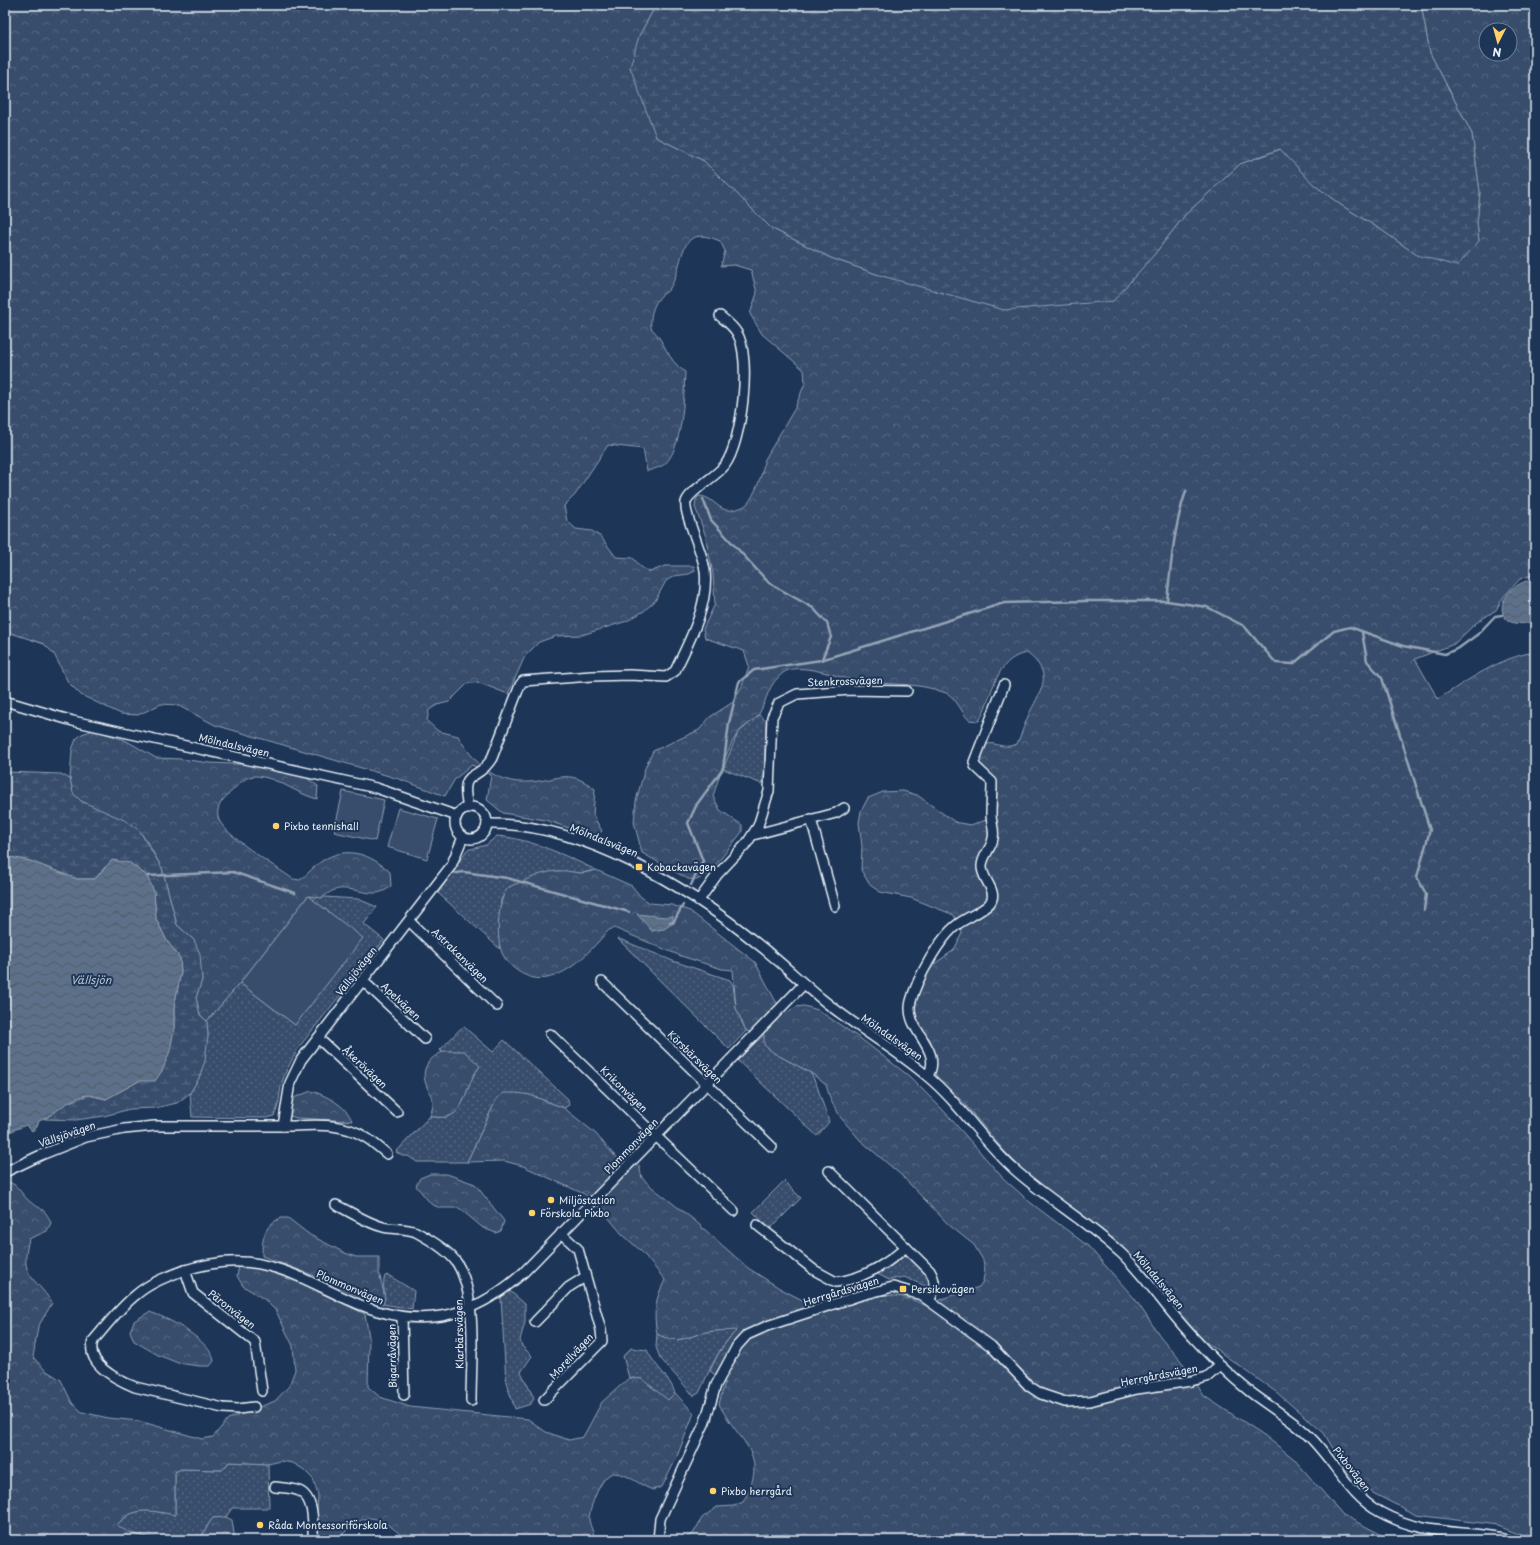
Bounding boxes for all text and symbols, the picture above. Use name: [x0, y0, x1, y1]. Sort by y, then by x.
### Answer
north arrow: [1478, 22, 1518, 62]
text: N: [1491, 44, 1502, 61]
street label: Stenkrossvägen: [807, 672, 883, 689]
street label: Mölndalsvägen: [197, 729, 271, 760]
place label: Pixbo tennishall: [284, 818, 359, 833]
street label: Mölndalsvägen: [568, 819, 640, 860]
marker: Pixbo tennishall: [271, 821, 281, 831]
place label: Kobackavägen: [647, 859, 716, 874]
marker: Kobackavägen: [634, 862, 644, 872]
street label: Astrakanvägen: [429, 924, 492, 986]
street label: Vällsjövägen: [331, 943, 380, 999]
water label: Vällsjön: [71, 971, 112, 988]
street label: Apelvägen: [378, 978, 425, 1023]
street label: Mölndalsvägen: [858, 1010, 926, 1063]
street label: Körsbärsvägen: [665, 1027, 726, 1087]
street label: Åkerövägen: [340, 1042, 391, 1091]
street label: Krikonvägen: [597, 1062, 651, 1115]
street label: Plommonvägen: [600, 1114, 661, 1177]
street label: Vällsjövägen: [36, 1117, 97, 1150]
place label: Miljöstation: [559, 1192, 615, 1207]
marker: Miljöstation: [546, 1195, 556, 1205]
place label: Förskola Pixbo: [540, 1205, 610, 1220]
marker: Förskola Pixbo: [527, 1208, 537, 1218]
street label: Mölndalsvägen: [1130, 1247, 1188, 1312]
street label: Plommonvägen: [314, 1266, 386, 1308]
street label: Herrgårdsvägen: [801, 1272, 880, 1309]
place label: Persikovägen: [911, 1281, 975, 1296]
marker: Persikovägen: [898, 1284, 908, 1294]
street label: Päronvägen: [206, 1285, 259, 1332]
street label: Klarbärsvägen: [450, 1299, 467, 1369]
street label: Bigarråvägen: [383, 1324, 400, 1388]
street label: Morellvägen: [545, 1329, 596, 1382]
street label: Herrgårdsvägen: [1119, 1360, 1199, 1389]
street label: Pixbovägen: [1330, 1443, 1375, 1495]
place label: Pixbo herrgård: [721, 1483, 792, 1498]
marker: Pixbo herrgård: [708, 1486, 718, 1496]
place label: Råda Montessoriförskola: [268, 1517, 388, 1532]
marker: Råda Montessoriförskola: [255, 1520, 265, 1530]

